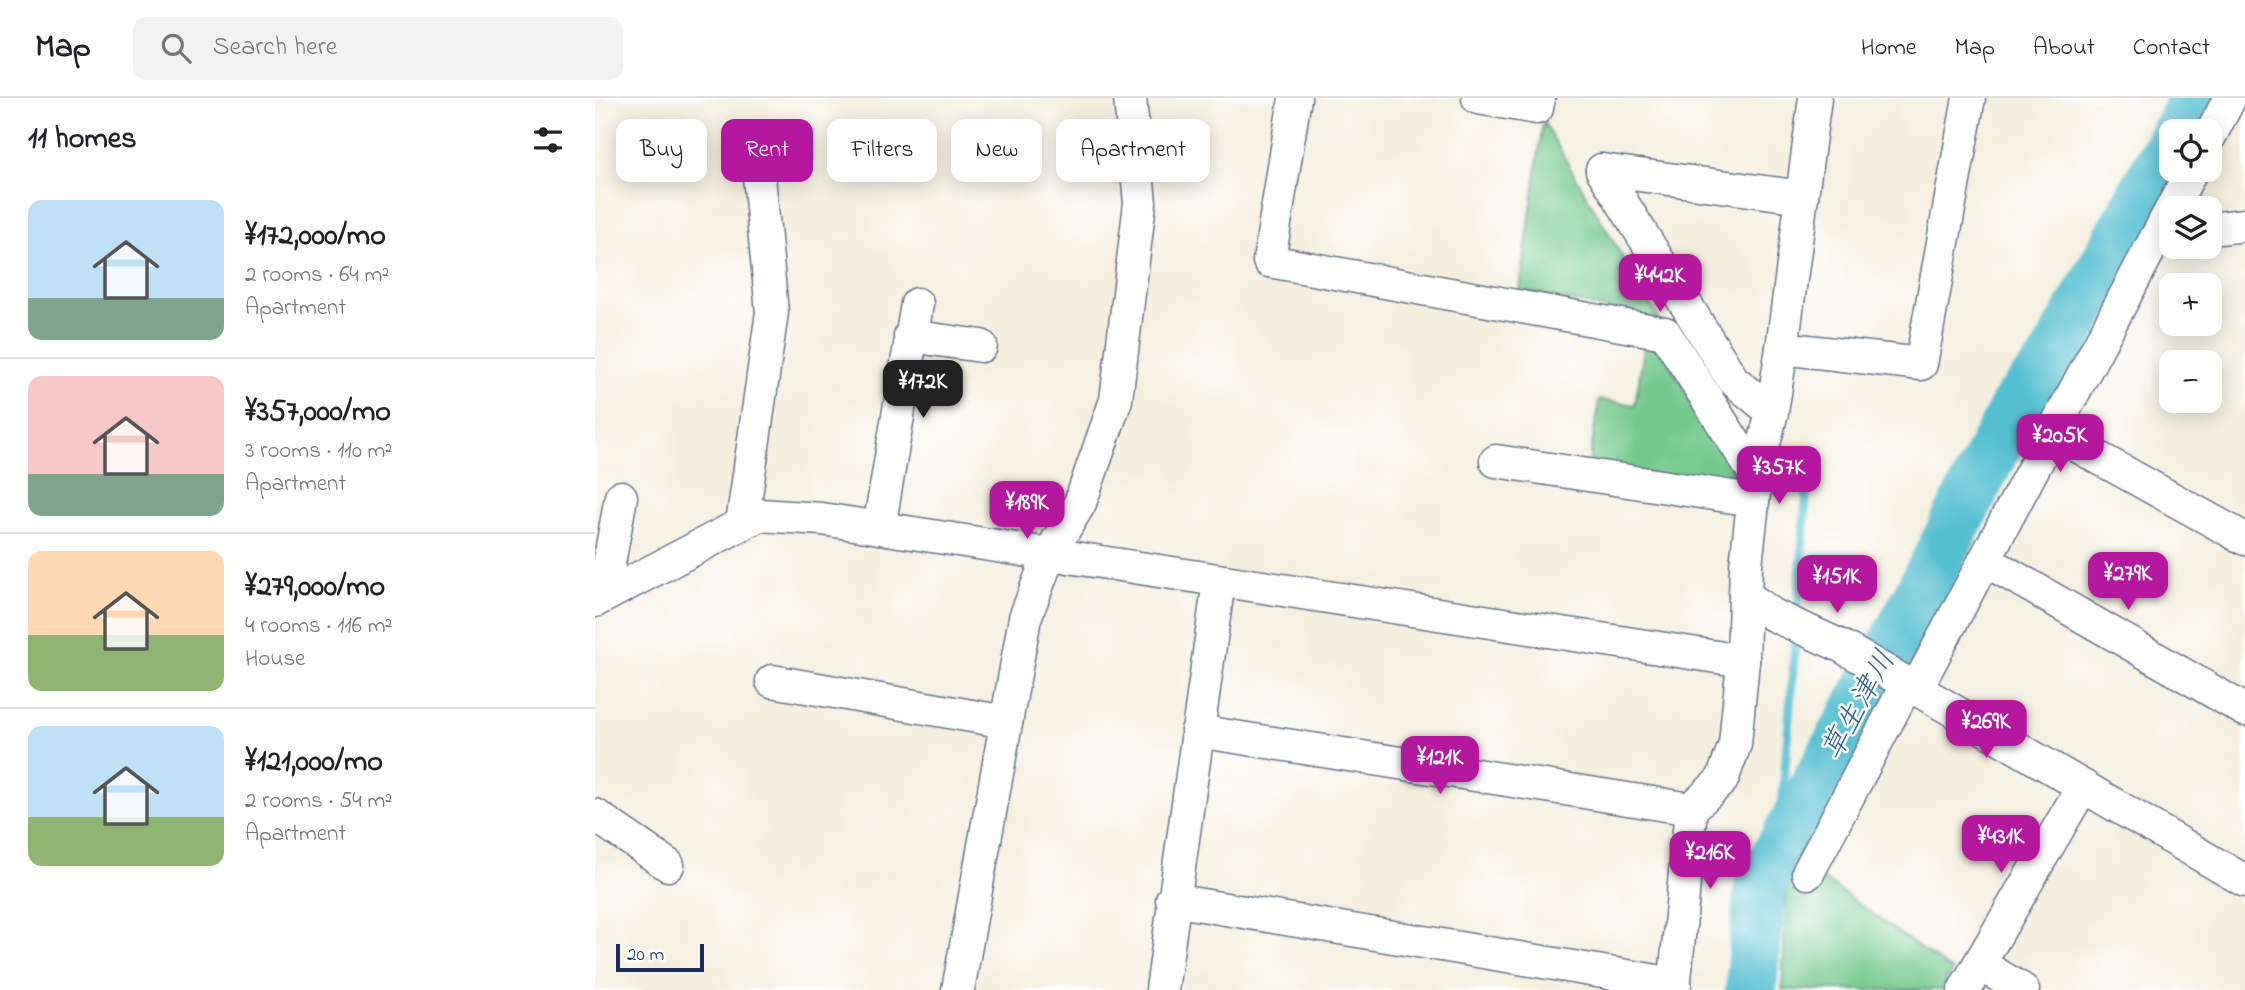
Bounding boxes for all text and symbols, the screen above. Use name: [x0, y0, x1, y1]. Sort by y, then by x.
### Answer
search box: [133, 17, 623, 80]
text: Map: [35, 24, 91, 72]
icon: search: [157, 29, 195, 67]
text: Search here: [213, 29, 337, 67]
text: Home: [1861, 31, 1917, 66]
text: Map: [1955, 31, 1995, 66]
text: About: [2033, 31, 2095, 66]
text: Contact: [2133, 31, 2210, 66]
text: 11 homes: [28, 118, 136, 162]
chip: Buy: [616, 119, 707, 182]
chip: Rent: [721, 119, 813, 182]
chip: Filters: [827, 119, 937, 182]
chip: New: [951, 119, 1042, 182]
chip: Apartment: [1056, 119, 1210, 182]
map controls: [2159, 119, 2222, 413]
button: locate: [2159, 119, 2222, 182]
icon: filters: [529, 121, 567, 159]
button: layers: [2159, 196, 2222, 259]
text: ¥172,000/mo: [245, 215, 386, 259]
icon: home: [84, 228, 168, 312]
pin: ¥442K: [1611, 254, 1709, 314]
text: 2 rooms · 64 m²: [245, 259, 389, 292]
text: ¥442K: [1635, 260, 1685, 293]
button: +: [2159, 273, 2222, 336]
text: Apartment: [245, 292, 346, 325]
button: −: [2159, 350, 2222, 413]
pin: ¥172K: [874, 360, 972, 420]
text: ¥172K: [899, 366, 947, 399]
text: ¥357,000/mo: [245, 391, 391, 435]
icon: home: [84, 404, 168, 488]
pin: ¥205K: [2011, 414, 2109, 474]
text: ¥205K: [2033, 420, 2087, 453]
text: 3 rooms · 110 m²: [245, 435, 392, 468]
pin: ¥357K: [1730, 446, 1828, 506]
text: ¥357K: [1753, 452, 1805, 485]
text: Apartment: [245, 468, 346, 501]
pin: ¥189K: [978, 482, 1076, 541]
text: ¥189K: [1006, 487, 1049, 520]
pin: ¥279K: [2079, 552, 2177, 612]
pin: ¥151K: [1788, 556, 1886, 615]
text: ¥279K: [2104, 558, 2152, 591]
text: ¥151K: [1813, 561, 1861, 594]
text: ¥279,000/mo: [245, 566, 385, 610]
icon: home: [84, 579, 168, 663]
text: 4 rooms · 116 m²: [245, 610, 392, 643]
text: House: [245, 643, 305, 676]
water label: 草生津川: [1812, 643, 1908, 769]
pin: ¥269K: [1937, 700, 2035, 760]
text: ¥269K: [1962, 706, 2010, 739]
pin: ¥121K: [1391, 736, 1489, 796]
text: ¥121,000/mo: [245, 741, 383, 785]
text: ¥121K: [1417, 742, 1463, 775]
icon: home: [84, 754, 168, 838]
text: 2 rooms · 54 m²: [245, 785, 392, 818]
pin: ¥431K: [1952, 816, 2050, 875]
text: Apartment: [245, 818, 346, 851]
text: ¥431K: [1978, 821, 2024, 854]
pin: ¥216K: [1661, 832, 1759, 891]
text: ¥216K: [1686, 837, 1735, 870]
scale bar: [616, 941, 703, 973]
text: 20 m: [627, 942, 664, 969]

